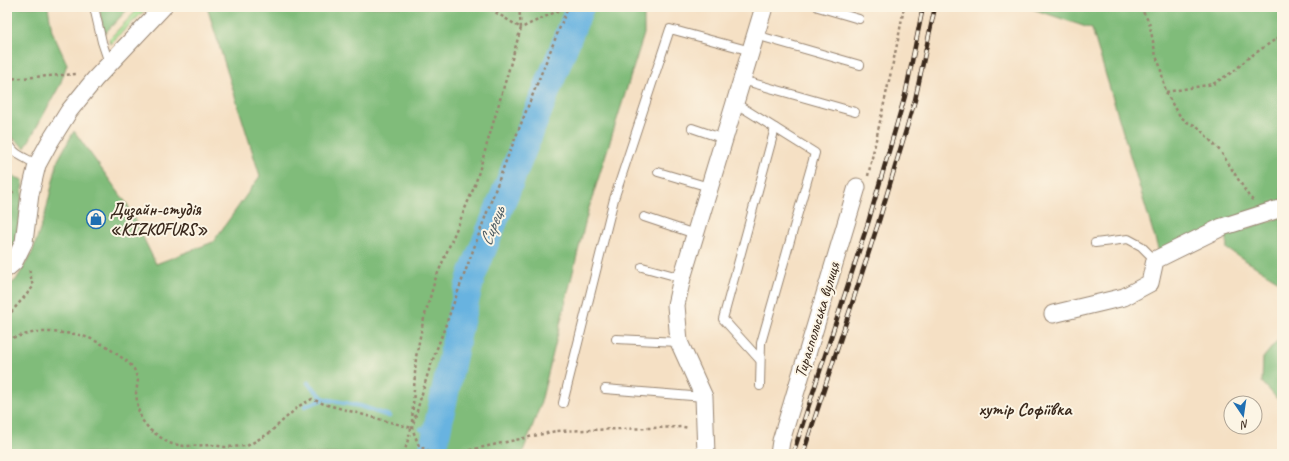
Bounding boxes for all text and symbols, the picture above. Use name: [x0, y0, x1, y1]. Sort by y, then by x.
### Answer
place label: Дизайн-студія «KIZKOFURS»: [110, 199, 208, 240]
water label: Сирець: [474, 201, 511, 249]
shop icon: Дизайн-студія «KIZKOFURS»: [85, 208, 107, 230]
street label: Тираспольська вулиця: [789, 259, 845, 380]
north arrow: [1223, 395, 1263, 435]
district label: хутір Софіївка: [979, 398, 1073, 420]
text: N: [1238, 417, 1250, 433]

